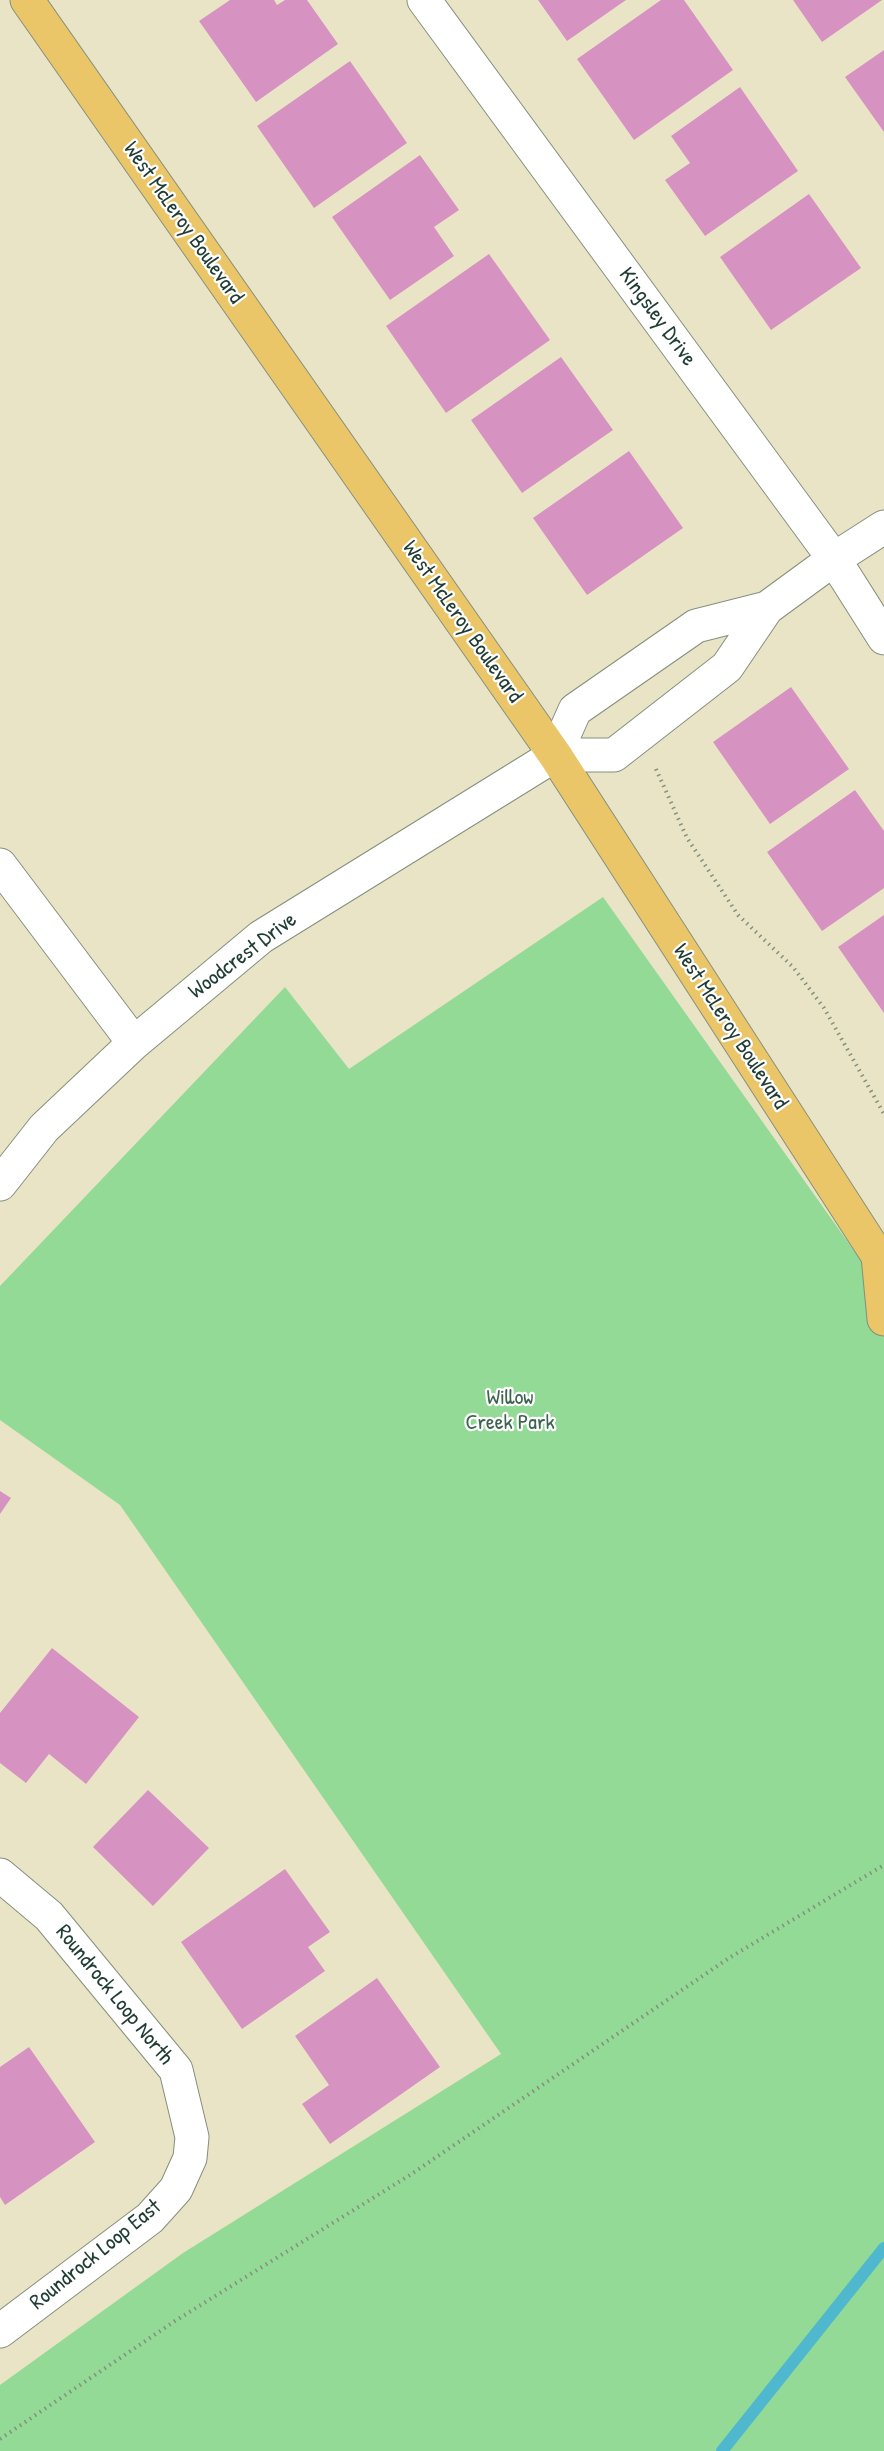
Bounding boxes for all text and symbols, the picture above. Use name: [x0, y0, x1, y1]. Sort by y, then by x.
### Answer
street label: West McLeroy Boulevard: [117, 137, 249, 309]
street label: Kingsley Drive: [613, 263, 701, 371]
street label: West McLeroy Boulevard: [396, 536, 528, 708]
street label: Woodcrest Drive: [184, 907, 302, 1005]
street label: West McLeroy Boulevard: [667, 939, 793, 1115]
park label: Willow Creek Park: [465, 1385, 555, 1436]
street label: Roundrock Loop North: [49, 1920, 179, 2070]
street label: Roundrock Loop East: [25, 2194, 167, 2316]

